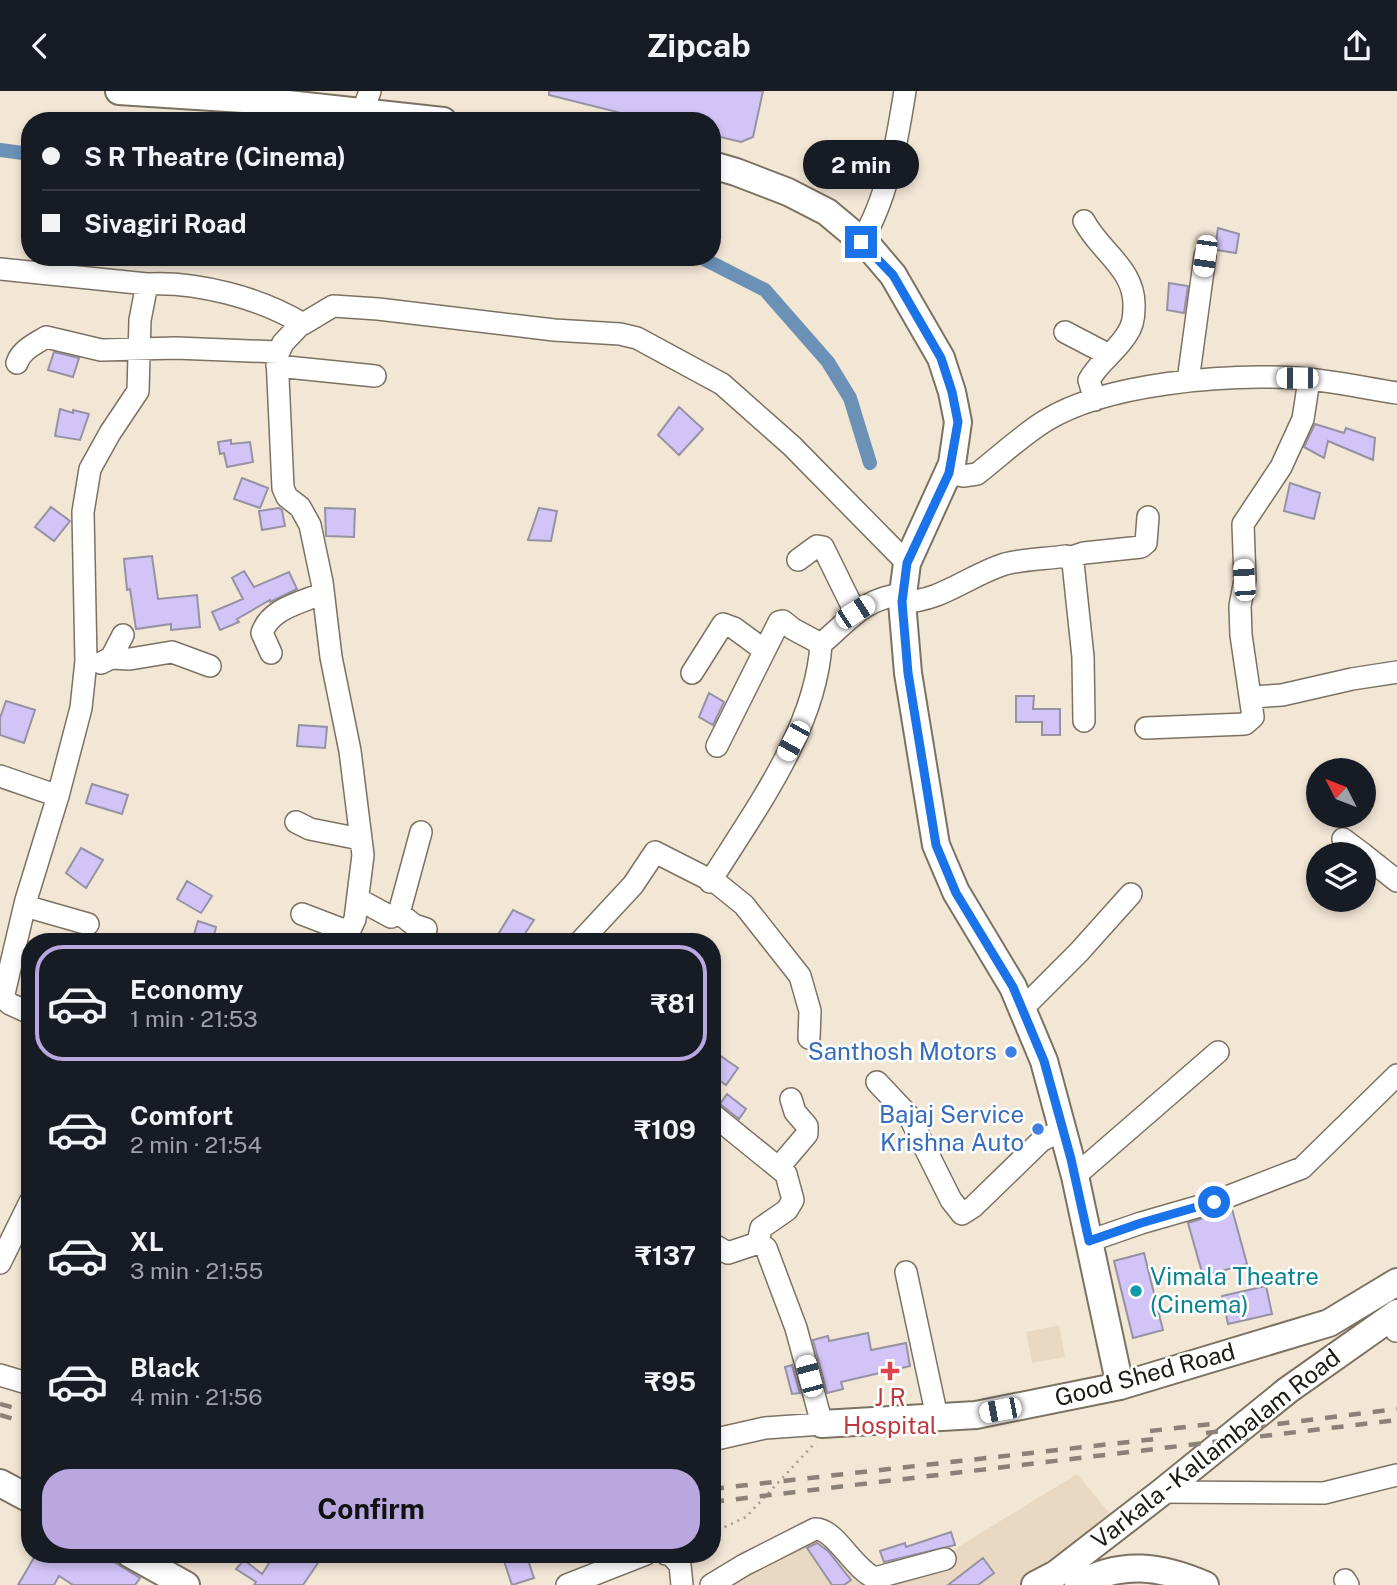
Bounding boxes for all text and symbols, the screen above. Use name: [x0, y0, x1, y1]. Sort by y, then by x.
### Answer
icon: back: [21, 27, 59, 65]
text: Zipcab: [646, 27, 751, 64]
icon: share: [1338, 27, 1376, 65]
text: S R Theatre (Cinema): [84, 141, 346, 172]
callout: 2 min: [803, 141, 919, 190]
text: 2 min: [831, 151, 891, 178]
text: Sivagiri Road: [84, 208, 247, 239]
route end: [845, 226, 877, 258]
car: [1192, 234, 1219, 278]
car: [1277, 368, 1319, 389]
car: [1233, 558, 1256, 602]
car: [832, 592, 879, 632]
car: [774, 718, 813, 764]
north arrow: [1306, 758, 1376, 828]
map controls: [1306, 758, 1376, 912]
button: layers: [1306, 842, 1376, 912]
icon: car: [46, 972, 109, 1035]
text: Economy: [130, 974, 243, 1005]
text: ₹81: [651, 988, 696, 1019]
text: 1 min · 21:53: [130, 1005, 258, 1032]
place label: Santhosh Motors: [808, 1037, 997, 1065]
marker: Santhosh Motors: [1003, 1044, 1019, 1060]
icon: car: [46, 1098, 109, 1161]
text: Comfort: [130, 1100, 233, 1131]
place label: Bajaj Service Krishna Auto: [879, 1100, 1024, 1156]
text: ₹109: [634, 1114, 696, 1145]
marker: Bajaj Service Krishna Auto: [1030, 1121, 1046, 1137]
text: 2 min · 21:54: [130, 1131, 262, 1158]
route start: [1198, 1186, 1230, 1218]
icon: car: [46, 1224, 109, 1287]
text: XL: [130, 1226, 164, 1257]
text: ₹137: [635, 1240, 696, 1271]
text: 3 min · 21:55: [130, 1257, 263, 1284]
place label: Vimala Theatre (Cinema): [1150, 1262, 1319, 1318]
marker: Vimala Theatre (Cinema): [1128, 1283, 1144, 1299]
street label: Good Shed Road: [1052, 1337, 1238, 1412]
street label: Varkala - Kallambalam Road: [1086, 1343, 1345, 1554]
icon: car: [46, 1350, 109, 1413]
text: Black: [130, 1352, 200, 1383]
car: [794, 1353, 825, 1399]
marker: J R Hospital: [880, 1361, 900, 1381]
text: ₹95: [645, 1366, 696, 1397]
text: 4 min · 21:56: [130, 1383, 263, 1410]
place label: J R Hospital: [843, 1383, 937, 1439]
car: [978, 1396, 1023, 1424]
button: Confirm: [42, 1469, 700, 1549]

